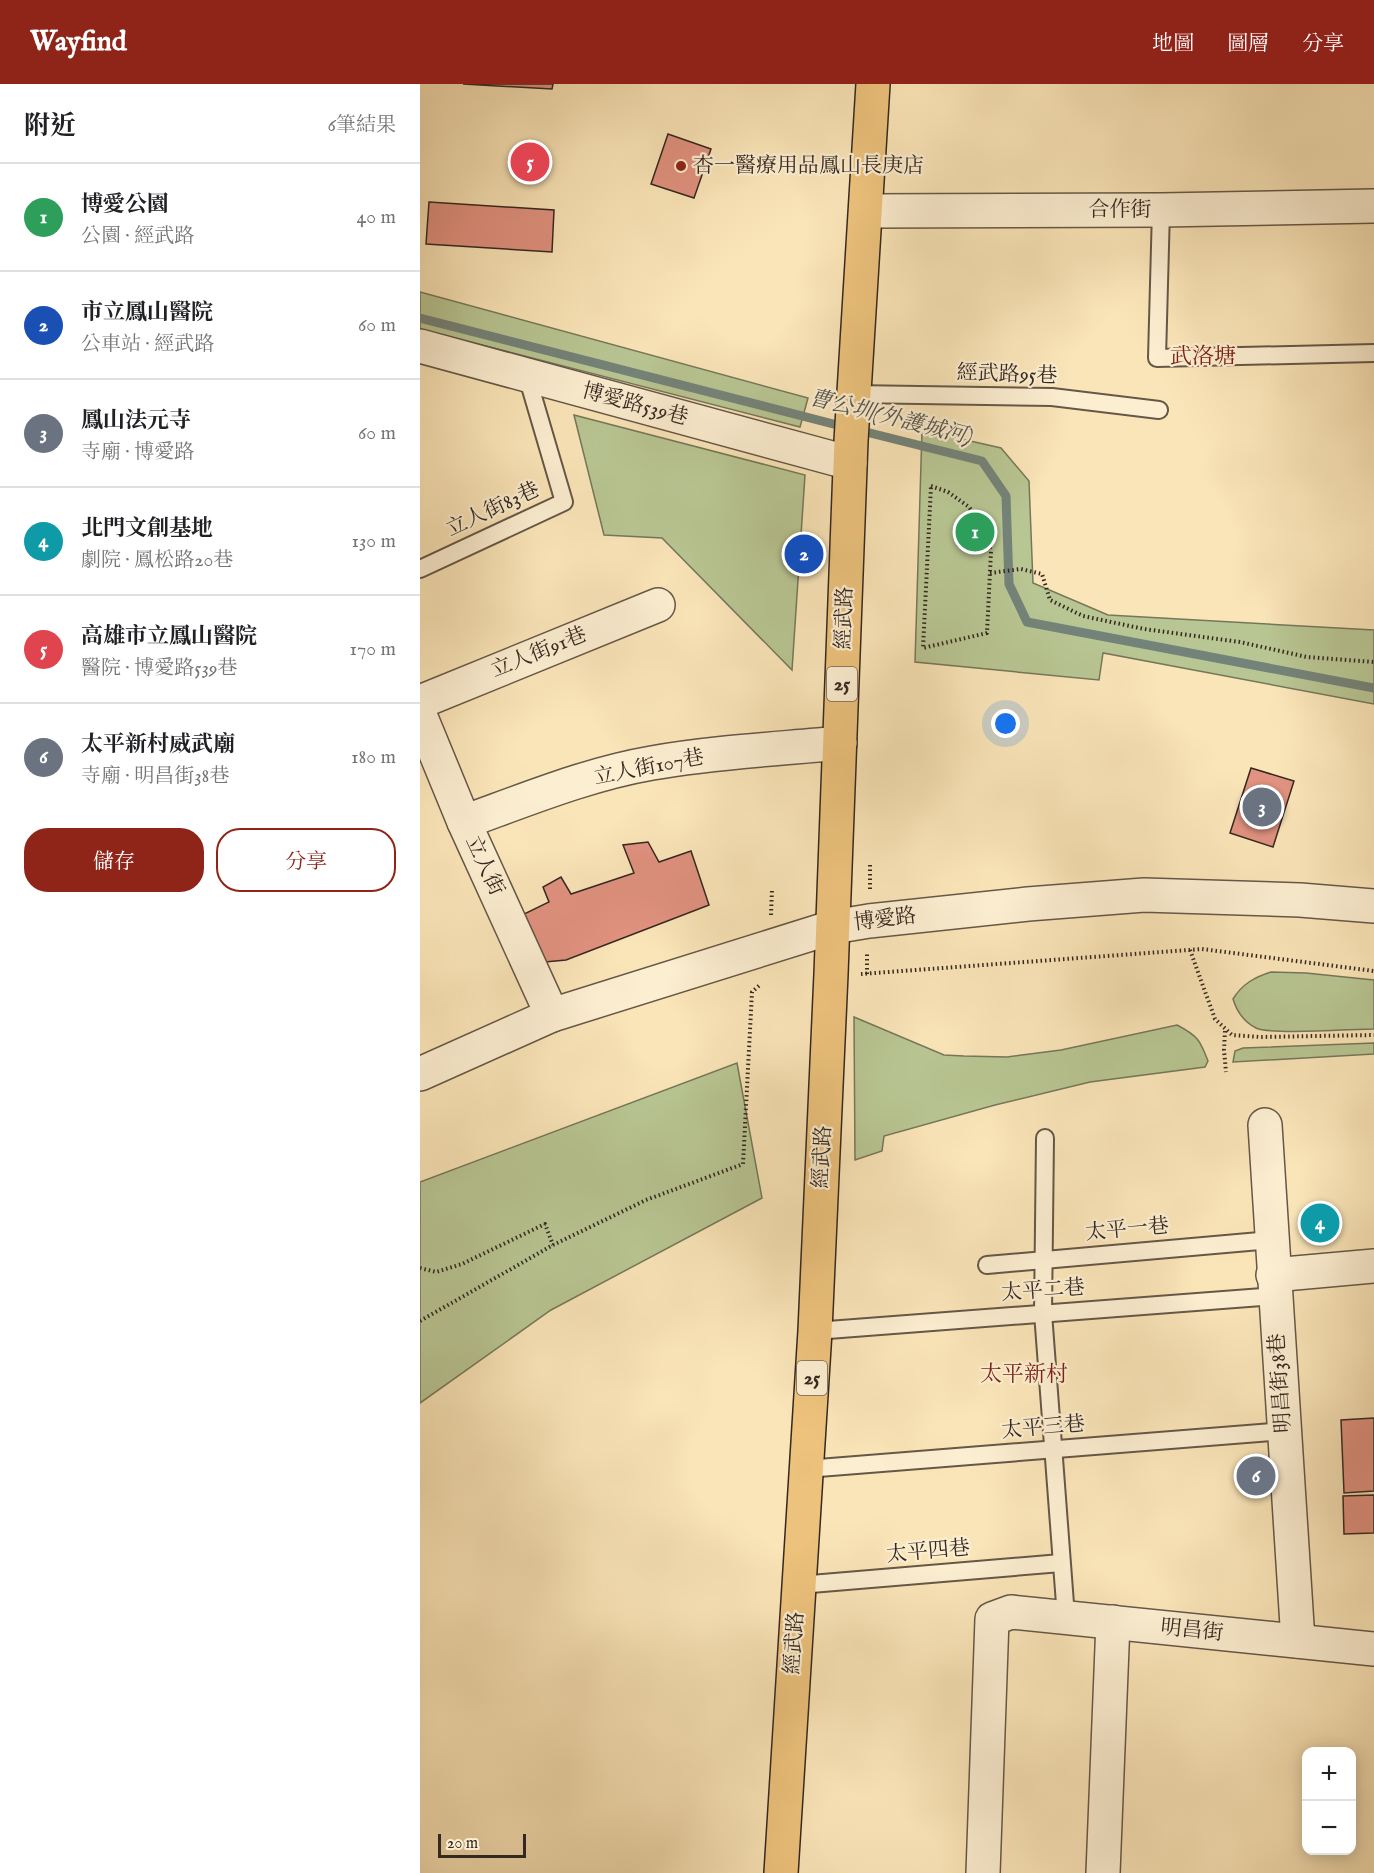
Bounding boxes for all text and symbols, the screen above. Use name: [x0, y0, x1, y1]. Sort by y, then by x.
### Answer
text: Wayfind: [30, 25, 127, 60]
text: 地圖: [1152, 31, 1194, 58]
text: 圖層: [1227, 31, 1269, 58]
text: 分享: [1302, 31, 1344, 58]
text: 附近: [24, 110, 76, 143]
text: 6筆結果: [328, 113, 396, 138]
pin: 5: [510, 140, 550, 184]
place label: 杏一醫療用品鳳山長庚店: [693, 153, 924, 180]
marker: 杏一醫療用品鳳山長庚店: [674, 159, 688, 173]
text: 博愛公園: [81, 191, 169, 219]
street label: 合作街: [1089, 197, 1152, 224]
text: 1: [40, 205, 47, 230]
text: 40 m: [357, 205, 396, 230]
text: 公園 · 經武路: [81, 224, 194, 249]
text: 市立鳳山醫院: [81, 299, 213, 327]
text: 2: [39, 313, 48, 338]
text: 60 m: [358, 313, 396, 338]
text: 公車站 · 經武路: [81, 332, 214, 357]
district label: 武洛塘: [1170, 343, 1236, 371]
street label: 經武路95巷: [956, 360, 1058, 390]
street label: 博愛路539巷: [579, 378, 691, 432]
water label: 曹公圳(外護城河): [806, 384, 976, 452]
text: 鳳山法元寺: [81, 407, 191, 435]
text: 3: [40, 421, 47, 446]
text: 60 m: [358, 421, 396, 446]
text: 寺廟 · 博愛路: [81, 440, 194, 465]
street label: 立人街83巷: [442, 477, 544, 543]
pin: 1: [956, 510, 994, 554]
text: 北門文創基地: [81, 515, 213, 543]
text: 4: [39, 529, 48, 554]
text: 130 m: [351, 529, 396, 554]
pin: 2: [784, 532, 824, 576]
text: 劇院 · 鳳松路20巷: [81, 548, 233, 573]
street label: 經武路: [830, 586, 860, 650]
street label: 立人街91巷: [487, 622, 591, 684]
text: 高雄市立鳳山醫院: [81, 623, 257, 651]
text: 5: [40, 637, 47, 662]
text: 170 m: [350, 637, 396, 662]
text: 醫院 · 博愛路539巷: [81, 656, 238, 681]
road number: 25: [827, 667, 857, 701]
your location: [991, 709, 1020, 738]
text: 太平新村威武廟: [81, 731, 235, 759]
street label: 立人街107巷: [592, 744, 706, 792]
text: 6: [39, 745, 48, 770]
text: 180 m: [351, 745, 396, 770]
text: 寺廟 · 明昌街38巷: [81, 764, 229, 789]
pin: 3: [1242, 784, 1282, 830]
button: 儲存: [24, 828, 204, 892]
button: 分享: [216, 828, 396, 892]
street label: 立人街: [458, 832, 510, 900]
street label: 博愛路: [852, 903, 918, 937]
street label: 經武路: [808, 1125, 838, 1189]
pin: 4: [1300, 1200, 1340, 1246]
street label: 太平一巷: [1084, 1213, 1170, 1247]
street label: 太平二巷: [1000, 1275, 1086, 1307]
street label: 明昌街38巷: [1264, 1332, 1298, 1434]
road number: 25: [797, 1361, 827, 1395]
district label: 太平新村: [980, 1361, 1068, 1389]
street label: 太平三巷: [1000, 1411, 1086, 1445]
pin: 6: [1236, 1454, 1276, 1498]
street label: 太平四巷: [885, 1535, 971, 1569]
street label: 經武路: [779, 1611, 811, 1675]
street label: 明昌街: [1159, 1614, 1225, 1648]
map controls: [1302, 1747, 1356, 1855]
button: +: [1302, 1747, 1356, 1801]
button: −: [1302, 1801, 1356, 1855]
scale bar: [438, 1831, 526, 1858]
text: 20 m: [447, 1834, 478, 1854]

